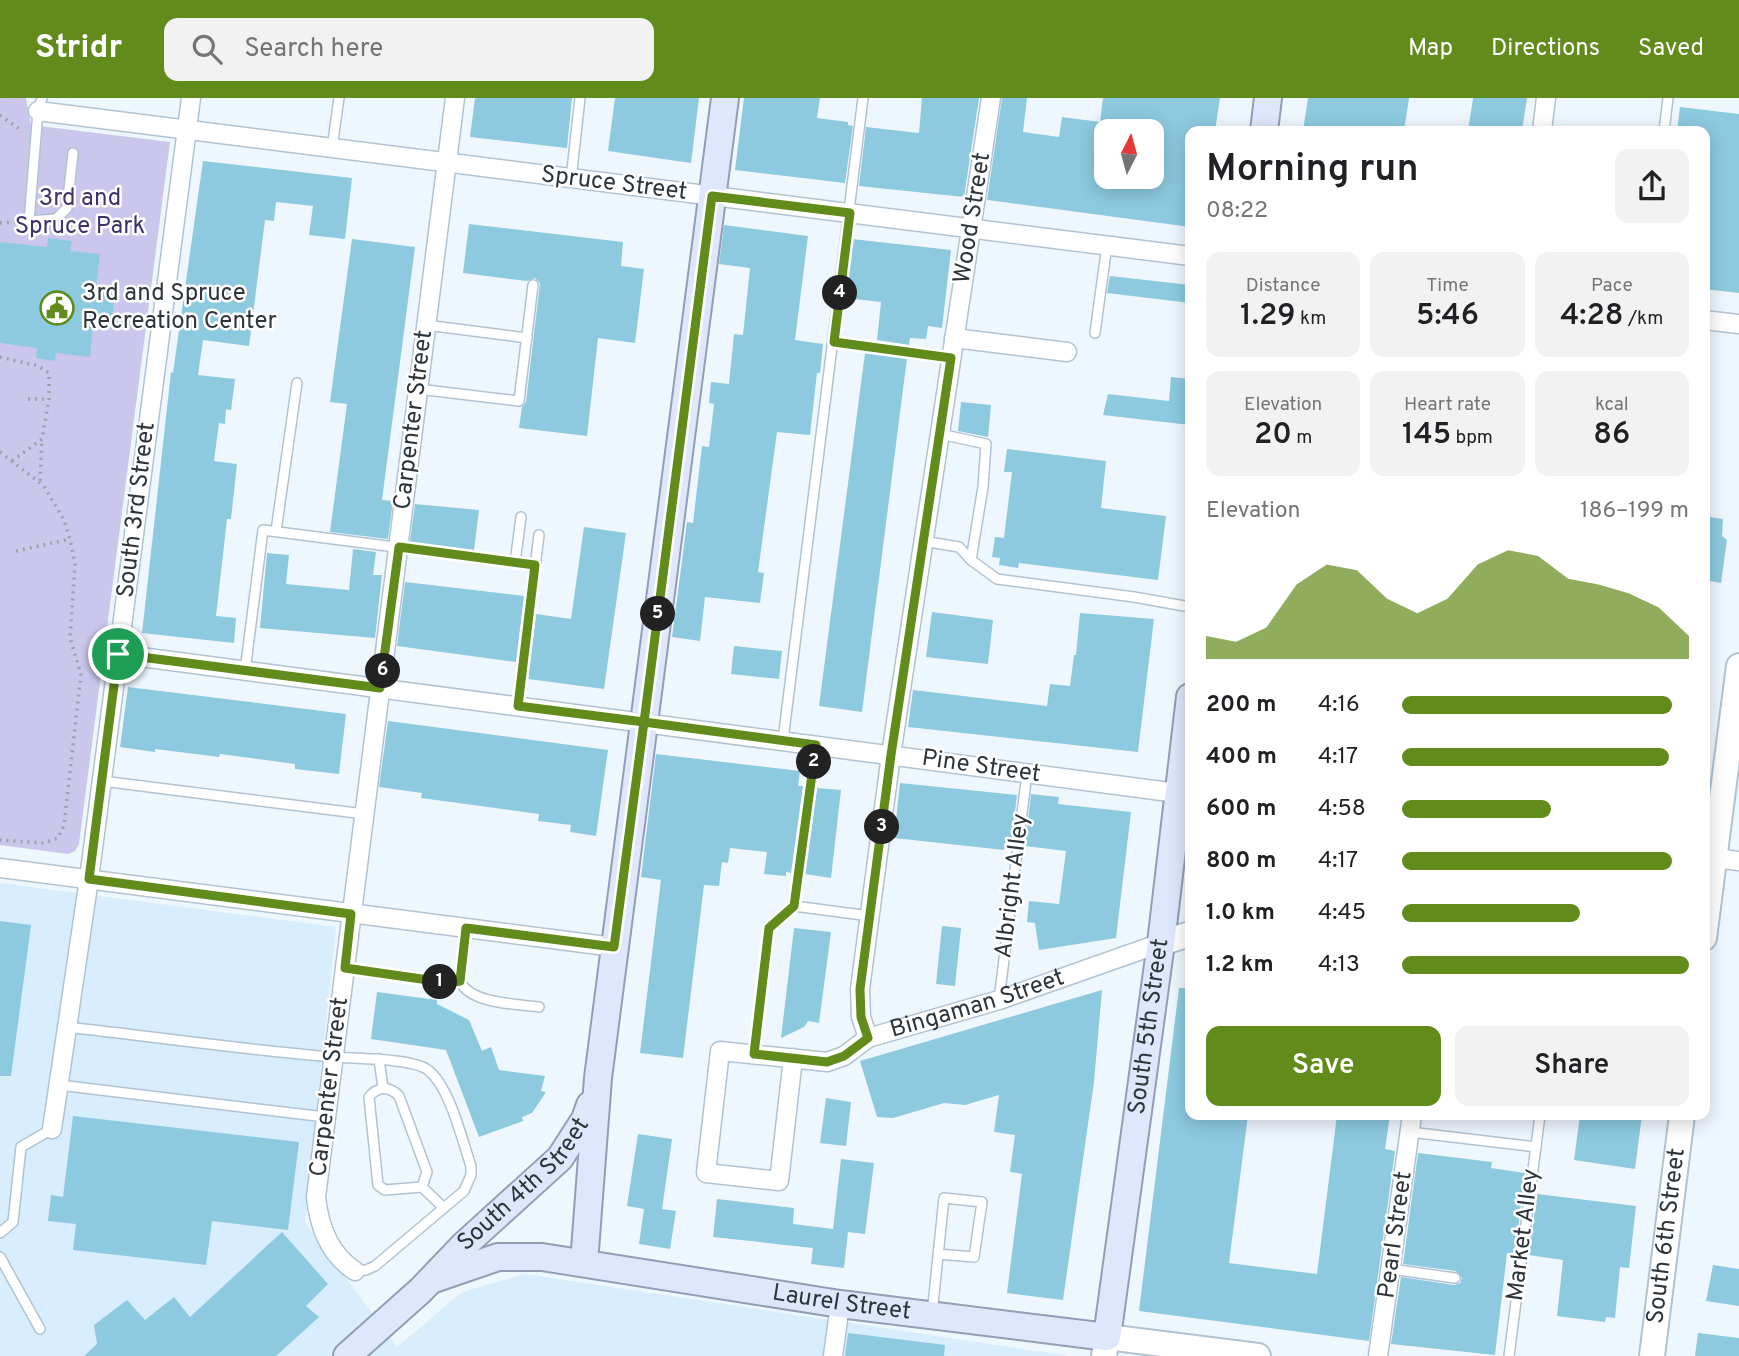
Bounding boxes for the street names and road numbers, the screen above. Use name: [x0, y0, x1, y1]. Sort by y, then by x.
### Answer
street label: Wood Street: [948, 150, 998, 286]
street label: Spruce Street: [539, 160, 689, 208]
street label: Carpenter Street: [388, 328, 440, 512]
street label: South 3rd Street: [111, 420, 163, 600]
street label: Pine Street: [920, 744, 1042, 790]
street label: Albright Alley: [989, 812, 1037, 960]
street label: South 5th Street: [1123, 937, 1176, 1116]
street label: Bingaman Street: [887, 963, 1069, 1046]
street label: Carpenter Street: [304, 995, 356, 1179]
street label: South 4th Street: [452, 1112, 597, 1258]
street label: South 6th Street: [1641, 1146, 1693, 1326]
street label: Market Alley: [1501, 1167, 1547, 1303]
street label: Pearl Street: [1372, 1169, 1420, 1301]
street label: Laurel Street: [770, 1279, 913, 1328]

